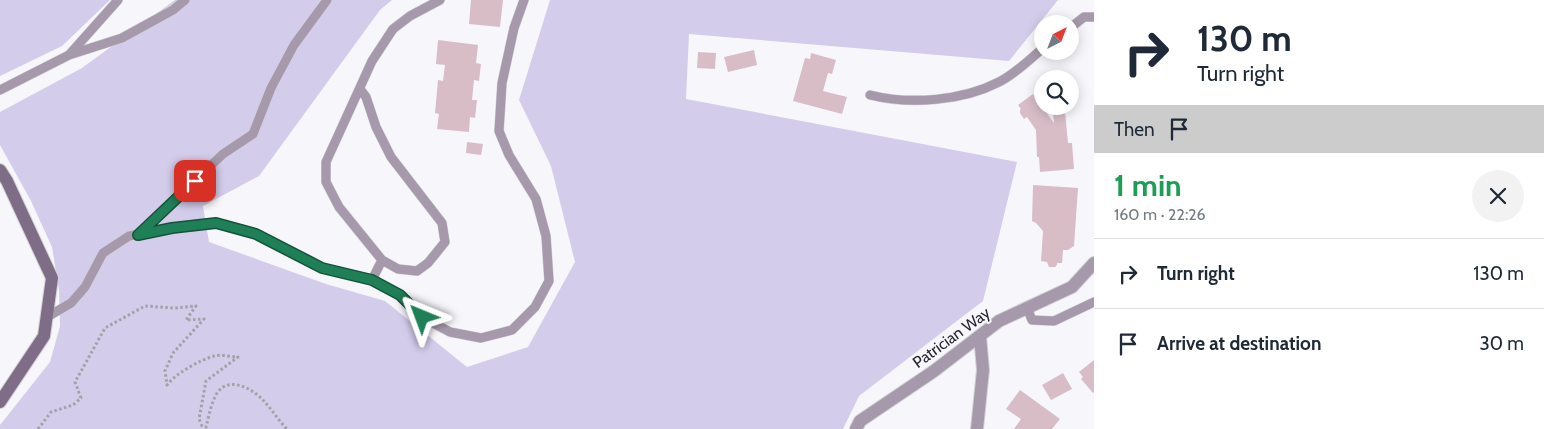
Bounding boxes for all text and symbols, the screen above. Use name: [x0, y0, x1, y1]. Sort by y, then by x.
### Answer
north arrow: [1034, 15, 1079, 60]
map controls: [1034, 15, 1079, 115]
text: 130 m: [1197, 17, 1292, 60]
icon: right: [1114, 20, 1179, 85]
text: Turn right: [1197, 60, 1284, 87]
button: search: [1034, 70, 1079, 115]
icon: arrive: [1165, 115, 1193, 143]
text: Then: [1114, 118, 1155, 141]
pin: [174, 160, 216, 202]
icon: arrive: [181, 167, 209, 195]
text: 1 min: [1114, 167, 1182, 204]
button: close: [1472, 170, 1524, 222]
text: 160 m · 22:26: [1114, 205, 1206, 224]
icon: right: [1114, 260, 1142, 288]
text: Turn right: [1157, 262, 1235, 285]
text: 130 m: [1473, 262, 1524, 285]
position arrow: [395, 290, 447, 342]
street label: Patrician Way: [909, 303, 994, 372]
icon: arrive: [1114, 330, 1142, 358]
text: Arrive at destination: [1157, 332, 1321, 355]
text: 30 m: [1480, 332, 1524, 355]

